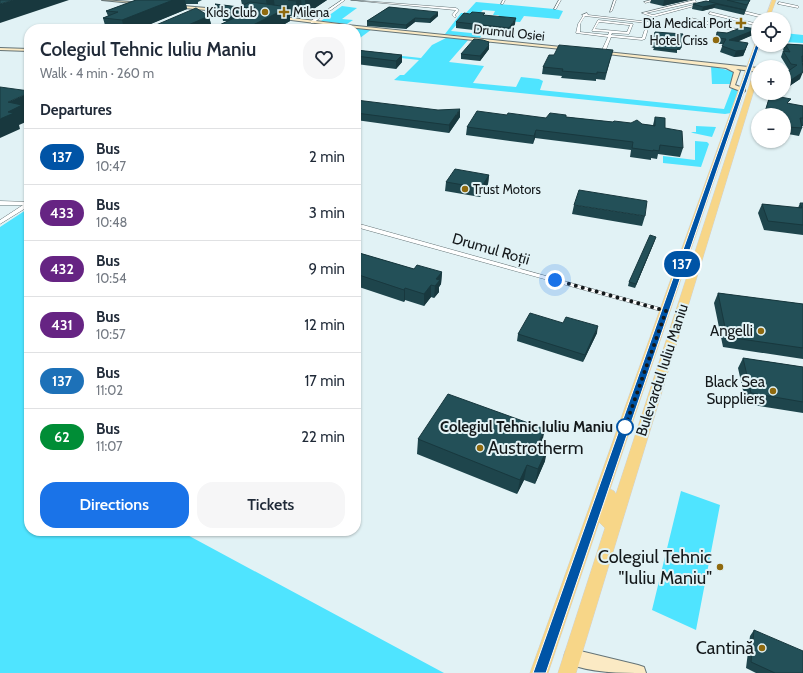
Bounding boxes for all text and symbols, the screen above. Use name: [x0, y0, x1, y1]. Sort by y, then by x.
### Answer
place label: Kids Club: [206, 4, 257, 20]
place label: Milena: [293, 4, 330, 20]
marker: Milena: [278, 6, 290, 18]
marker: Kids Club: [260, 7, 270, 17]
map controls: [751, 12, 791, 148]
button: locate: [751, 12, 791, 52]
place label: Dia Medical Port: [643, 15, 733, 31]
marker: Dia Medical Port: [735, 17, 747, 29]
street label: Drumul Osiei: [472, 20, 546, 44]
place label: Hotel Criss: [649, 32, 709, 48]
marker: Hotel Criss: [711, 35, 721, 45]
button: heart: [303, 37, 345, 79]
text: Colegiul Tehnic Iuliu Maniu: [40, 38, 256, 61]
button: +: [751, 60, 791, 100]
text: Walk · 4 min · 260 m: [40, 65, 154, 81]
text: Departures: [40, 101, 112, 119]
button: −: [751, 108, 791, 148]
text: Bus: [96, 140, 120, 158]
text: 137: [52, 148, 72, 166]
text: 2 min: [309, 148, 345, 166]
text: 10:47: [96, 158, 126, 174]
place label: Trust Motors: [473, 181, 541, 197]
marker: Trust Motors: [460, 184, 470, 194]
text: Bus: [96, 196, 120, 214]
text: 433: [50, 204, 74, 222]
text: 3 min: [309, 204, 345, 222]
text: 10:48: [96, 214, 127, 230]
street label: Drumul Roții: [450, 229, 532, 270]
line badge: 137: [659, 251, 705, 277]
text: Bus: [96, 252, 120, 270]
text: 137: [672, 255, 692, 273]
text: 432: [50, 260, 74, 278]
text: 9 min: [308, 260, 345, 278]
text: 10:54: [96, 270, 127, 286]
your location: [545, 270, 565, 290]
street label: Bulevardul Iuliu Maniu: [632, 302, 692, 438]
text: Bus: [96, 308, 120, 326]
text: 431: [51, 316, 73, 334]
text: 12 min: [304, 316, 345, 334]
place label: Angelli: [710, 322, 753, 340]
text: 10:57: [96, 326, 126, 342]
marker: Angelli: [756, 326, 766, 336]
text: Bus: [96, 364, 120, 382]
text: 137: [52, 372, 72, 390]
text: 17 min: [304, 372, 345, 390]
place label: Black Sea Suppliers: [705, 373, 766, 408]
text: 11:02: [96, 382, 123, 398]
marker: Black Sea Suppliers: [768, 386, 778, 396]
place label: Colegiul Tehnic Iuliu Maniu: [440, 418, 613, 436]
marker: Colegiul Tehnic Iuliu Maniu: [616, 418, 634, 436]
text: Bus: [96, 420, 120, 438]
text: 62: [54, 428, 70, 446]
text: 22 min: [301, 428, 345, 446]
place label: Austrotherm: [488, 437, 584, 459]
text: 11:07: [96, 438, 123, 454]
marker: Austrotherm: [475, 443, 485, 453]
button: Directions: [40, 482, 189, 528]
button: Tickets: [197, 482, 345, 528]
place label: Colegiul Tehnic "Iuliu Maniu": [598, 546, 712, 589]
marker: Colegiul Tehnic "Iuliu Maniu": [715, 562, 725, 572]
place label: Cantină: [696, 637, 754, 659]
marker: Cantină: [757, 643, 767, 653]

